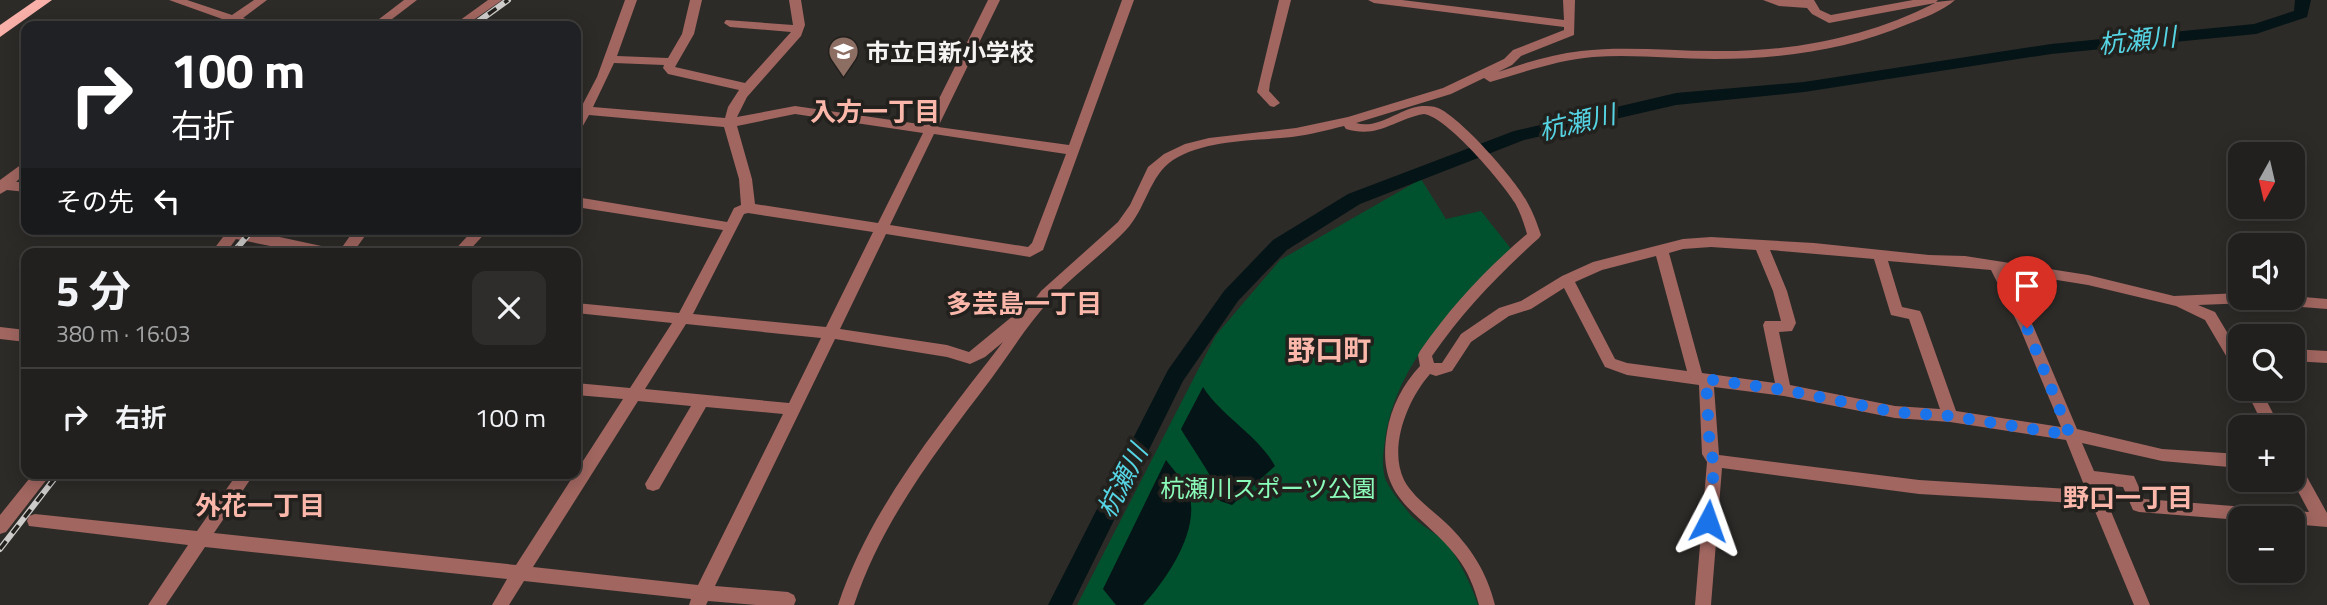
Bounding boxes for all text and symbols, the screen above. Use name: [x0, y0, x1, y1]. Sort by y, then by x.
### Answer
water label: 杭瀬川: [2096, 16, 2181, 63]
text: 100 m: [171, 32, 305, 107]
place label: 市立日新小学校: [866, 34, 1034, 70]
school or university icon: 市立日新小学校: [826, 35, 860, 79]
icon: right: [56, 49, 147, 140]
district label: 入方一丁目: [810, 92, 940, 131]
water label: 杭瀬川: [1535, 94, 1622, 150]
text: 右折: [171, 101, 235, 149]
north arrow: [2228, 142, 2305, 219]
map controls: [2228, 142, 2305, 583]
text: その先: [56, 182, 134, 221]
icon: left: [148, 182, 186, 220]
button: sound: [2228, 233, 2305, 310]
pin: [1997, 256, 2057, 328]
text: 5 分: [56, 258, 131, 322]
icon: arrive: [2008, 267, 2046, 305]
button: close: [472, 271, 546, 345]
district label: 多芸島一丁目: [946, 284, 1102, 323]
text: 380 m · 16:03: [56, 316, 191, 351]
button: search: [2228, 324, 2305, 401]
district label: 野口町: [1287, 328, 1371, 371]
icon: right: [56, 398, 94, 436]
text: 右折: [115, 398, 167, 437]
text: 100 m: [475, 398, 546, 437]
button: +: [2228, 415, 2305, 492]
water label: 杭瀬川: [1087, 435, 1158, 525]
park label: 杭瀬川スポーツ公園: [1160, 470, 1376, 506]
district label: 野口一丁目: [2063, 478, 2193, 517]
position arrow: [1671, 484, 1745, 558]
district label: 外花一丁目: [195, 486, 325, 525]
button: −: [2228, 506, 2305, 583]

